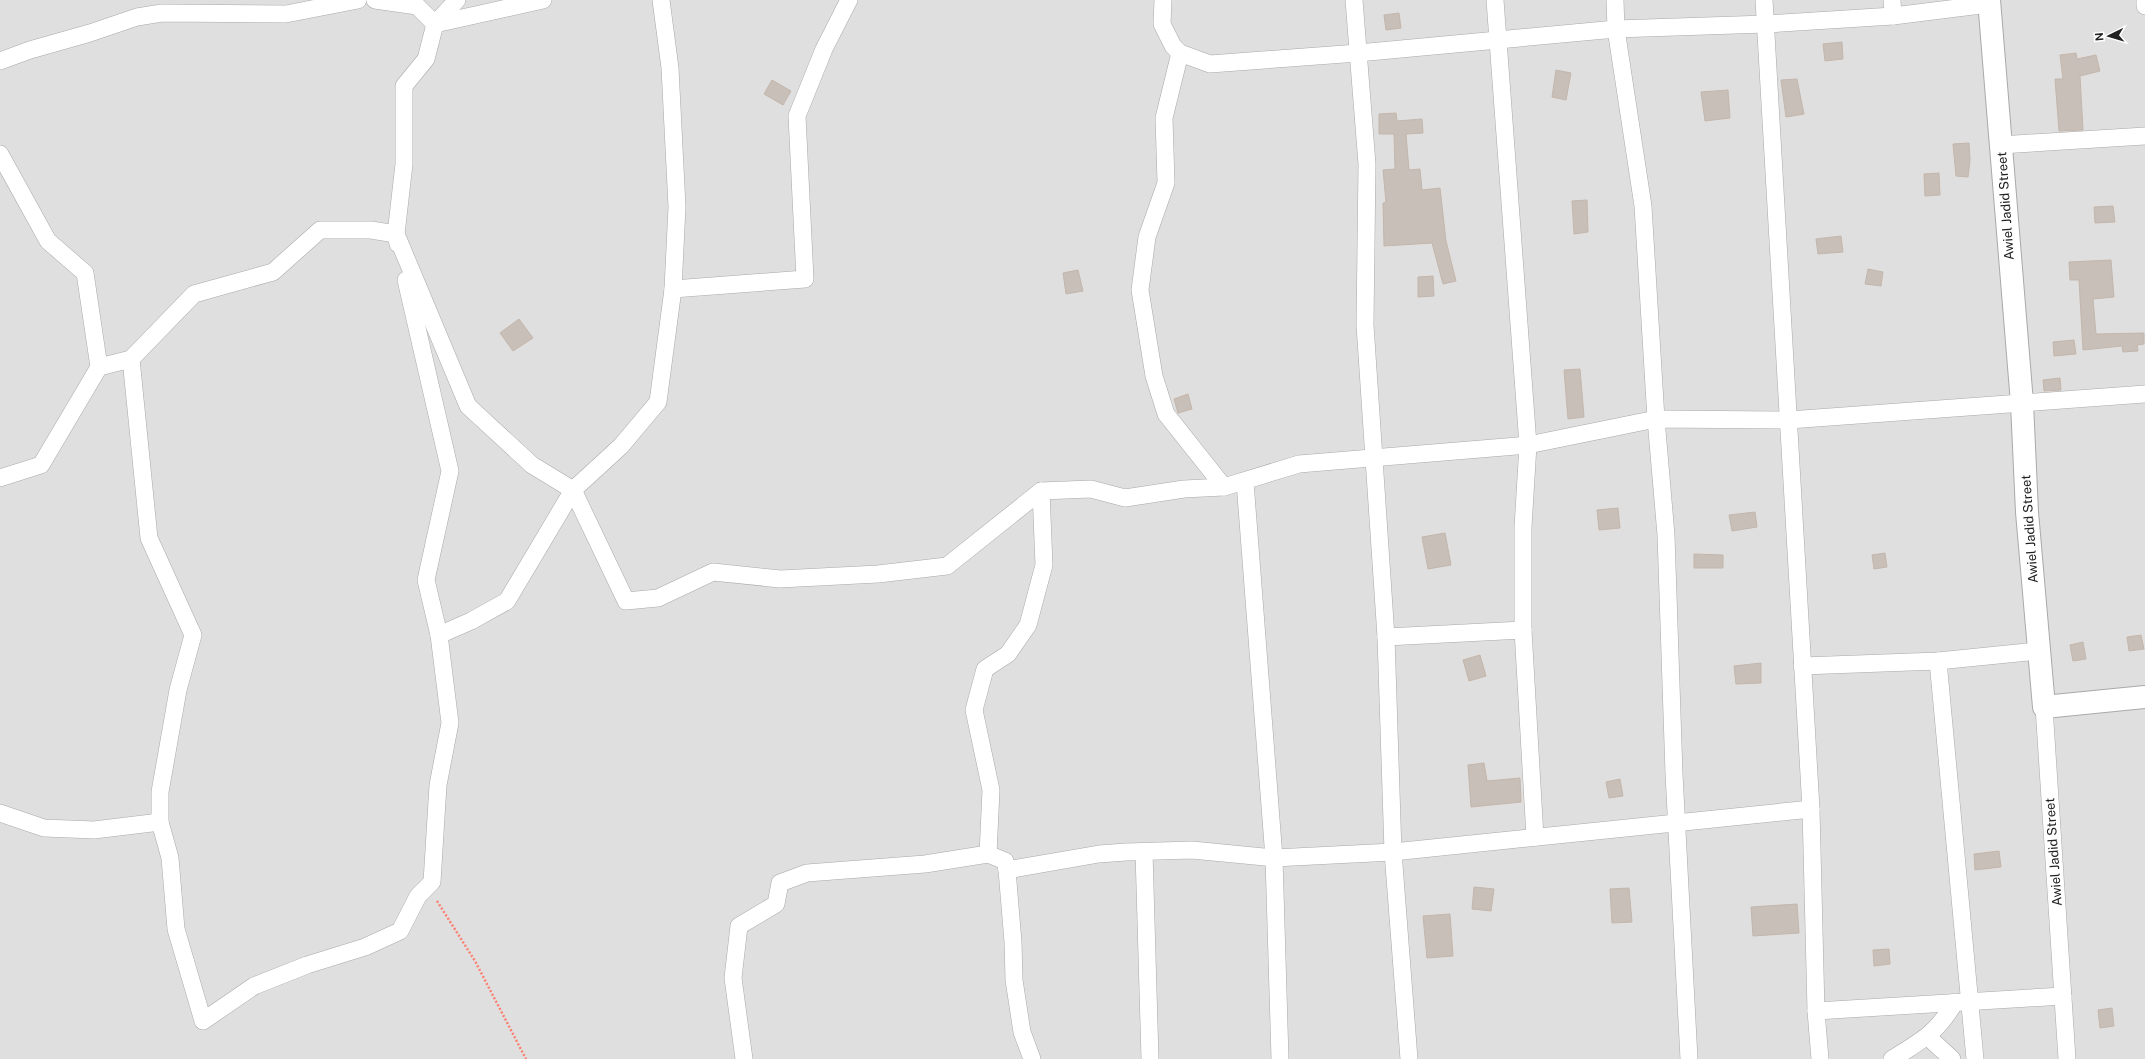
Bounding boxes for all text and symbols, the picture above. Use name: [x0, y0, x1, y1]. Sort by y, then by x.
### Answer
north arrow: [2089, 16, 2129, 56]
text: N: [2093, 32, 2105, 42]
street label: Awiel Jadid Street: [1994, 151, 2017, 261]
street label: Awiel Jadid Street: [2018, 474, 2041, 584]
street label: Awiel Jadid Street: [2042, 797, 2065, 907]

